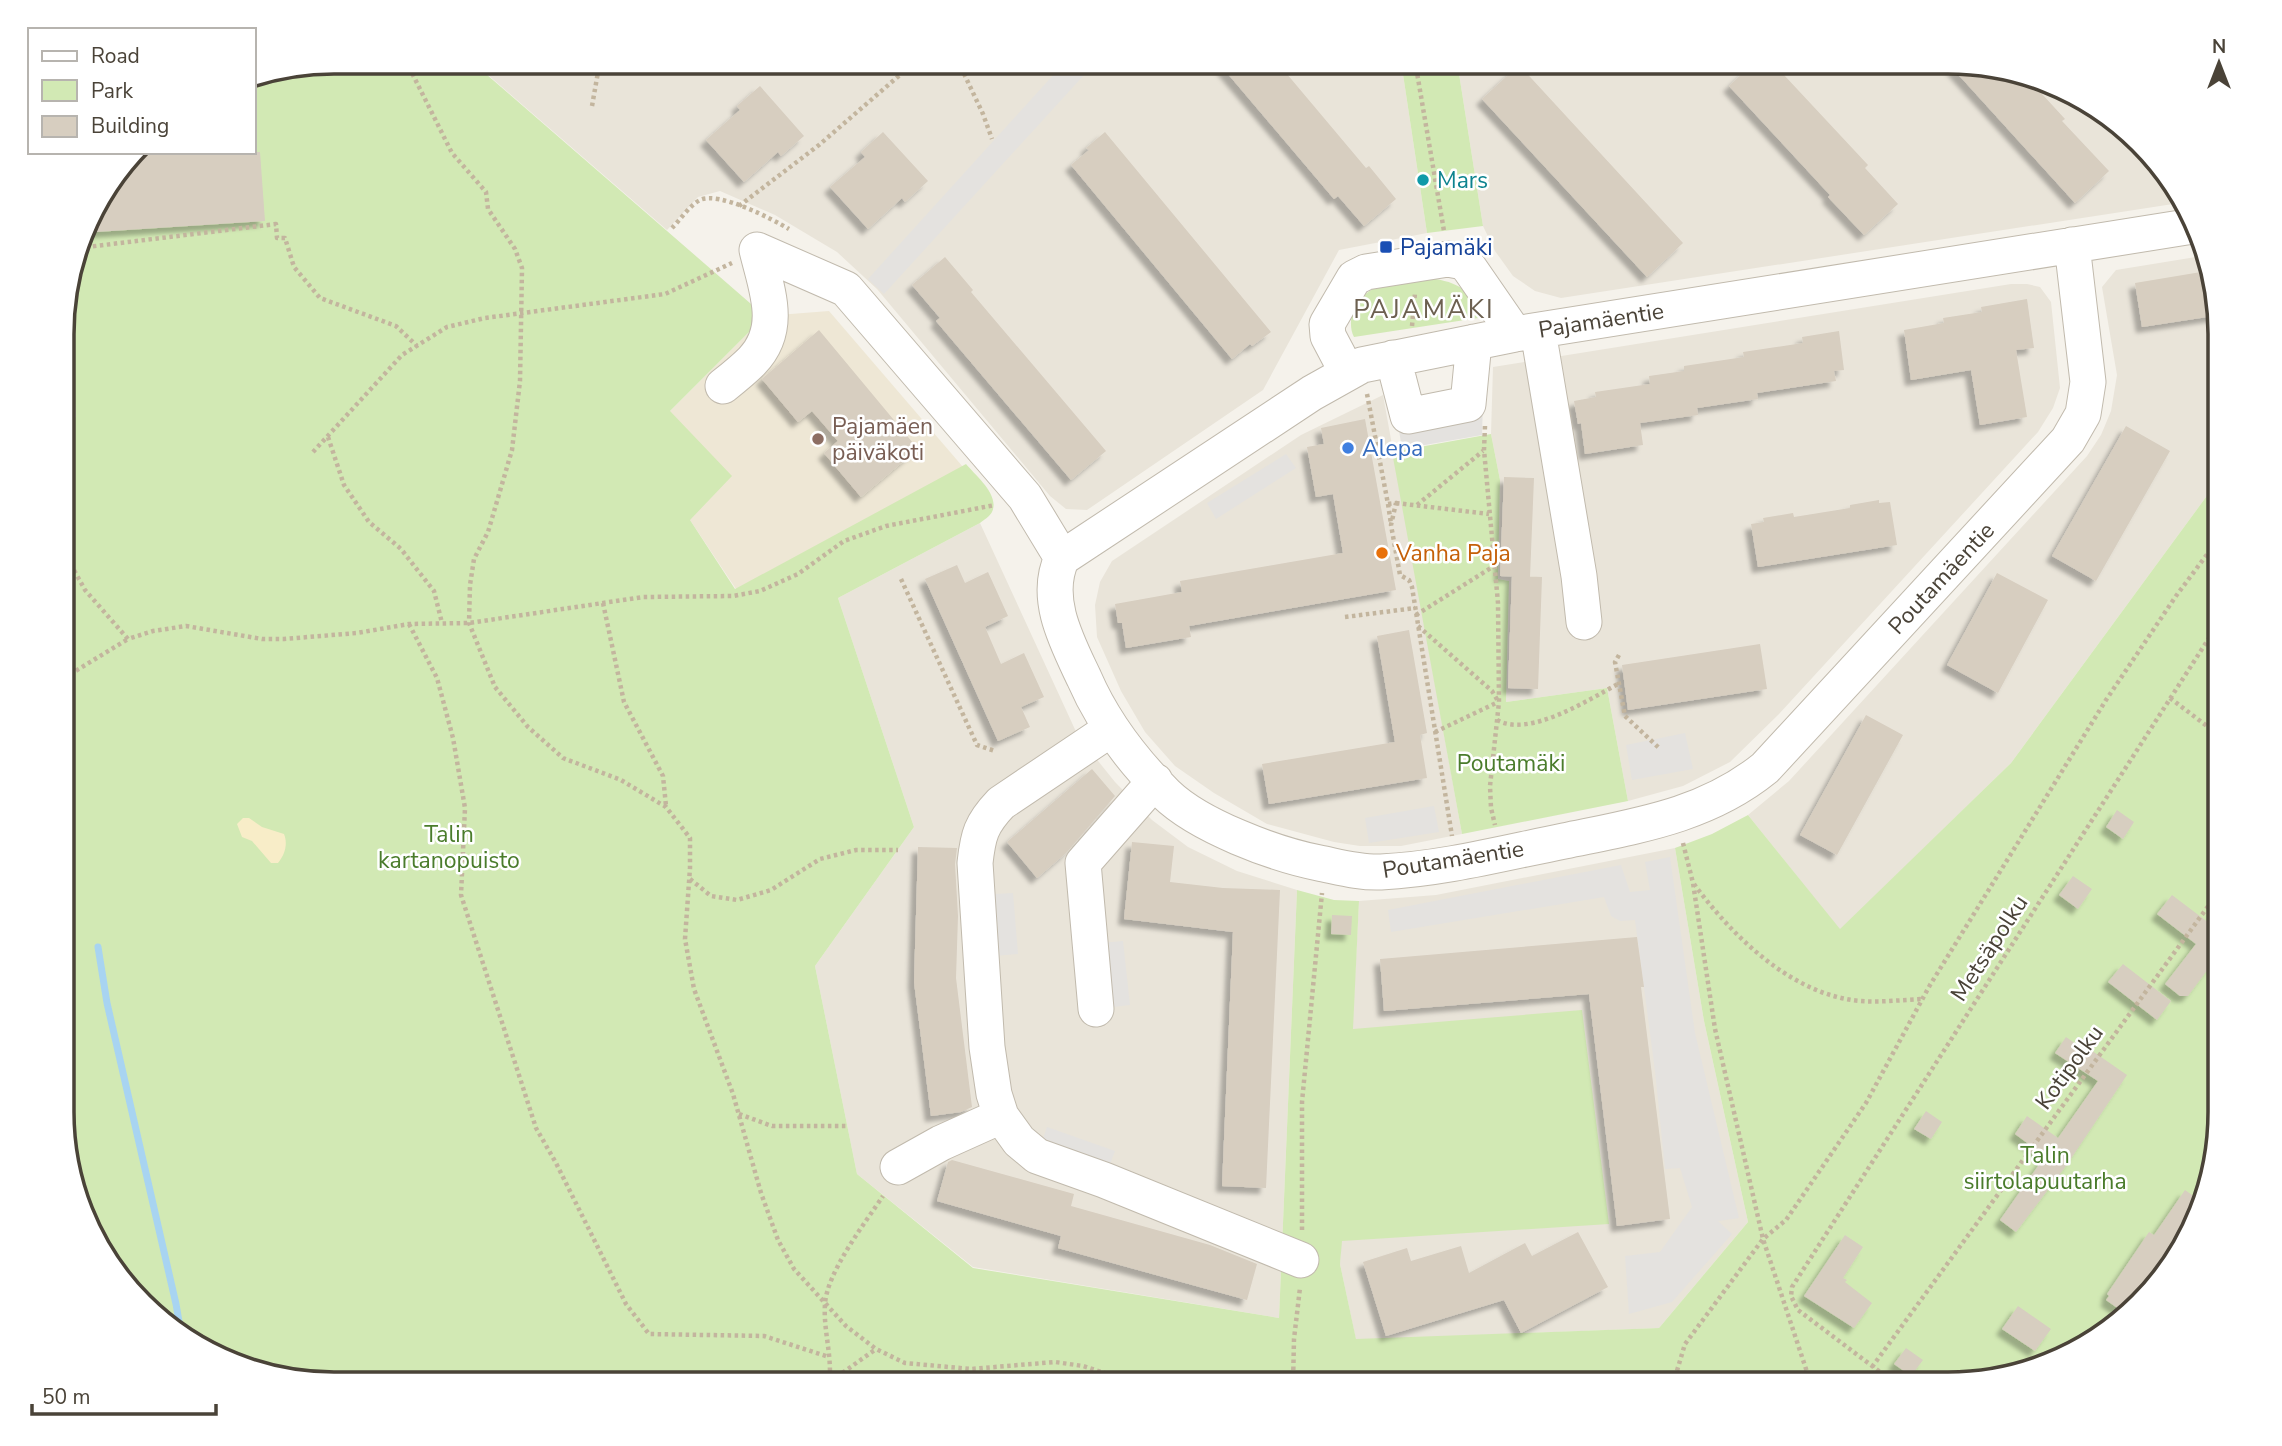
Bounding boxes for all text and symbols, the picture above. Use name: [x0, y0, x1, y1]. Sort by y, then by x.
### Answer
legend: [28, 28, 256, 154]
north arrow: [2184, 28, 2254, 98]
text: N: [2212, 34, 2226, 60]
text: Road: [91, 42, 140, 70]
text: Park: [91, 77, 133, 105]
text: Building: [91, 112, 169, 140]
place label: Mars: [1437, 165, 1488, 196]
marker: Mars: [1415, 172, 1431, 188]
place label: Pajamäki: [1400, 232, 1493, 263]
marker: Pajamäki: [1378, 239, 1394, 255]
district label: PAJAMÄKI: [1353, 292, 1495, 327]
street label: Pajamäentie: [1536, 295, 1666, 346]
place label: Pajamäen päiväkoti: [832, 411, 933, 468]
marker: Pajamäen päiväkoti: [810, 431, 826, 447]
place label: Alepa: [1362, 433, 1423, 464]
marker: Alepa: [1340, 440, 1356, 456]
street label: Poutamäentie: [1881, 516, 2001, 641]
place label: Vanha Paja: [1395, 538, 1511, 569]
marker: Vanha Paja: [1374, 545, 1390, 561]
park label: Poutamäki: [1457, 748, 1565, 779]
park label: Talin kartanopuisto: [378, 819, 520, 876]
street label: Poutamäentie: [1380, 833, 1526, 886]
street label: Metsäpolku: [1944, 889, 2035, 1007]
street label: Kotipolku: [2028, 1019, 2111, 1116]
park label: Talin siirtolapuutarha: [1963, 1140, 2127, 1197]
scale bar: [32, 1372, 215, 1416]
text: 50 m: [42, 1383, 91, 1411]

